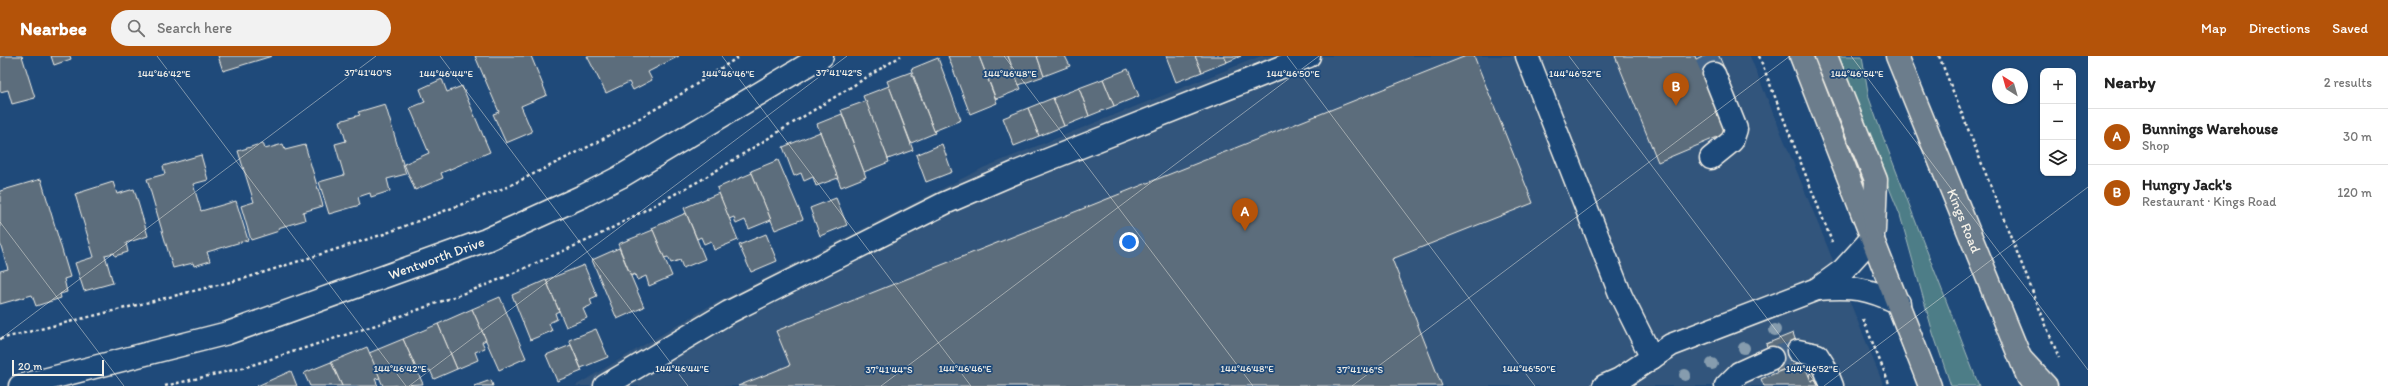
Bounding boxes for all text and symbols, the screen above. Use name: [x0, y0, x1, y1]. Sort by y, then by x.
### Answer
search box: [111, 10, 391, 46]
text: Nearbee: [20, 17, 87, 40]
icon: search: [125, 17, 147, 39]
text: Search here: [157, 19, 232, 37]
text: Map: [2201, 20, 2227, 37]
text: Directions: [2249, 20, 2310, 37]
text: Saved: [2332, 20, 2368, 37]
text: 37°41'40"S: [344, 66, 392, 79]
text: 37°41'42"S: [816, 66, 863, 79]
text: 144°46'42"E: [137, 67, 191, 80]
text: 144°46'44"E: [419, 67, 473, 80]
text: 144°46'46"E: [701, 67, 755, 80]
text: 144°46'48"E: [983, 67, 1037, 80]
text: 144°46'50"E: [1266, 67, 1320, 80]
text: 144°46'52"E: [1549, 67, 1602, 80]
text: 144°46'54"E: [1830, 67, 1884, 80]
north arrow: [1992, 68, 2028, 104]
map controls: [2040, 68, 2076, 176]
button: +: [2040, 68, 2076, 104]
text: Nearby: [2104, 72, 2156, 92]
pin: B: [1663, 73, 1689, 106]
text: 2 results: [2324, 75, 2372, 90]
button: −: [2040, 104, 2076, 140]
text: Bunnings Warehouse: [2142, 120, 2278, 138]
text: A: [2113, 129, 2121, 144]
text: 30 m: [2343, 129, 2372, 144]
text: Shop: [2142, 138, 2169, 153]
button: layers: [2040, 140, 2076, 176]
text: Hungry Jack's: [2142, 176, 2232, 194]
text: B: [2113, 185, 2121, 200]
text: 120 m: [2337, 185, 2372, 200]
street label: Kings Road: [1944, 186, 1985, 256]
text: Restaurant · Kings Road: [2142, 194, 2276, 209]
pin: A: [1232, 198, 1258, 231]
your location: [1119, 232, 1139, 252]
street label: Wentworth Drive: [386, 233, 487, 283]
scale bar: [12, 358, 104, 377]
text: 20 m: [18, 360, 42, 373]
text: 144°46'42"E: [373, 362, 427, 375]
text: 144°46'44"E: [655, 362, 709, 375]
text: 144°46'46"E: [938, 362, 992, 375]
text: 144°46'48"E: [1220, 362, 1274, 375]
text: 144°46'50"E: [1502, 362, 1556, 375]
text: 144°46'52"E: [1786, 362, 1839, 375]
text: 37°41'44"S: [865, 363, 913, 376]
text: 37°41'46"S: [1337, 363, 1384, 376]

